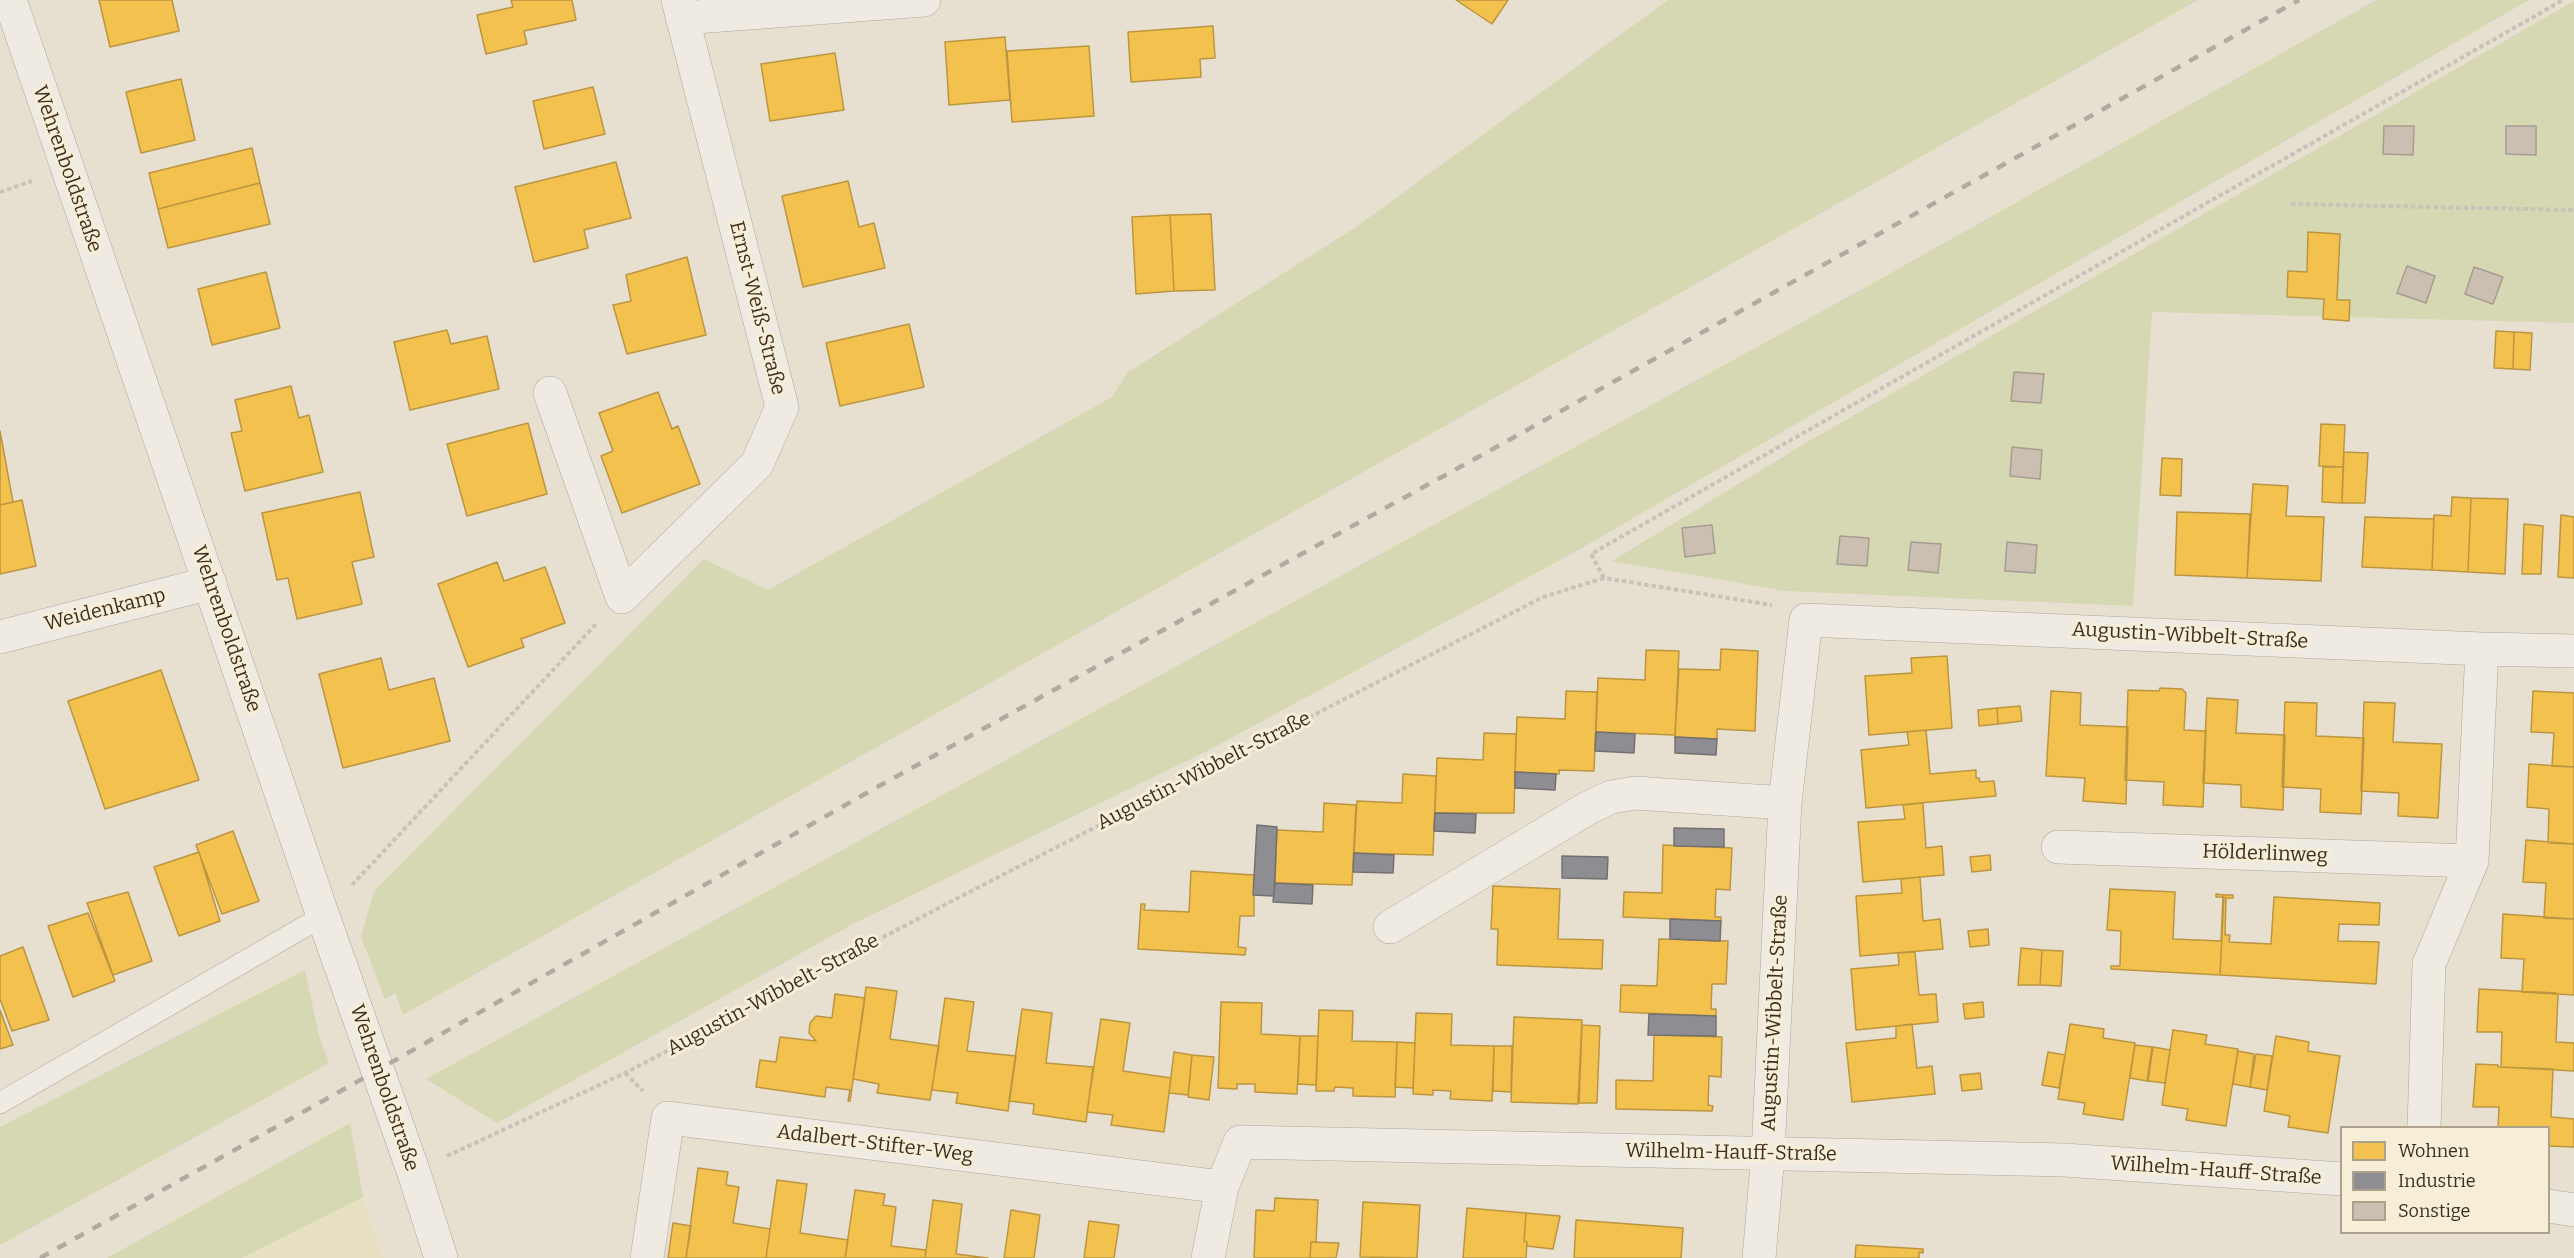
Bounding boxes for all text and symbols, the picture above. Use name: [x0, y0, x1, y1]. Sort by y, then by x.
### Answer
street label: Wehrenboldstraße: [27, 82, 107, 256]
street label: Ernst-Weiß-Straße: [724, 219, 790, 397]
street label: Wehrenboldstraße: [186, 542, 266, 716]
street label: Weidenkamp: [42, 583, 168, 637]
street label: Augustin-Wibbelt-Straße: [2071, 618, 2309, 654]
street label: Augustin-Wibbelt-Straße: [1093, 707, 1315, 835]
street label: Hölderlinweg: [2202, 840, 2328, 868]
street label: Augustin-Wibbelt-Straße: [1757, 894, 1793, 1132]
street label: Augustin-Wibbelt-Straße: [663, 929, 883, 1061]
street label: Wehrenboldstraße: [344, 1001, 424, 1175]
street label: Adalbert-Stifter-Weg: [775, 1120, 975, 1168]
legend: [2340, 1126, 2550, 1234]
street label: Wilhelm-Hauff-Straße: [1625, 1139, 1837, 1167]
text: Wohnen: [2398, 1140, 2469, 1162]
street label: Wilhelm-Hauff-Straße: [2110, 1152, 2322, 1190]
text: Industrie: [2398, 1170, 2476, 1192]
text: Sonstige: [2398, 1200, 2470, 1222]

